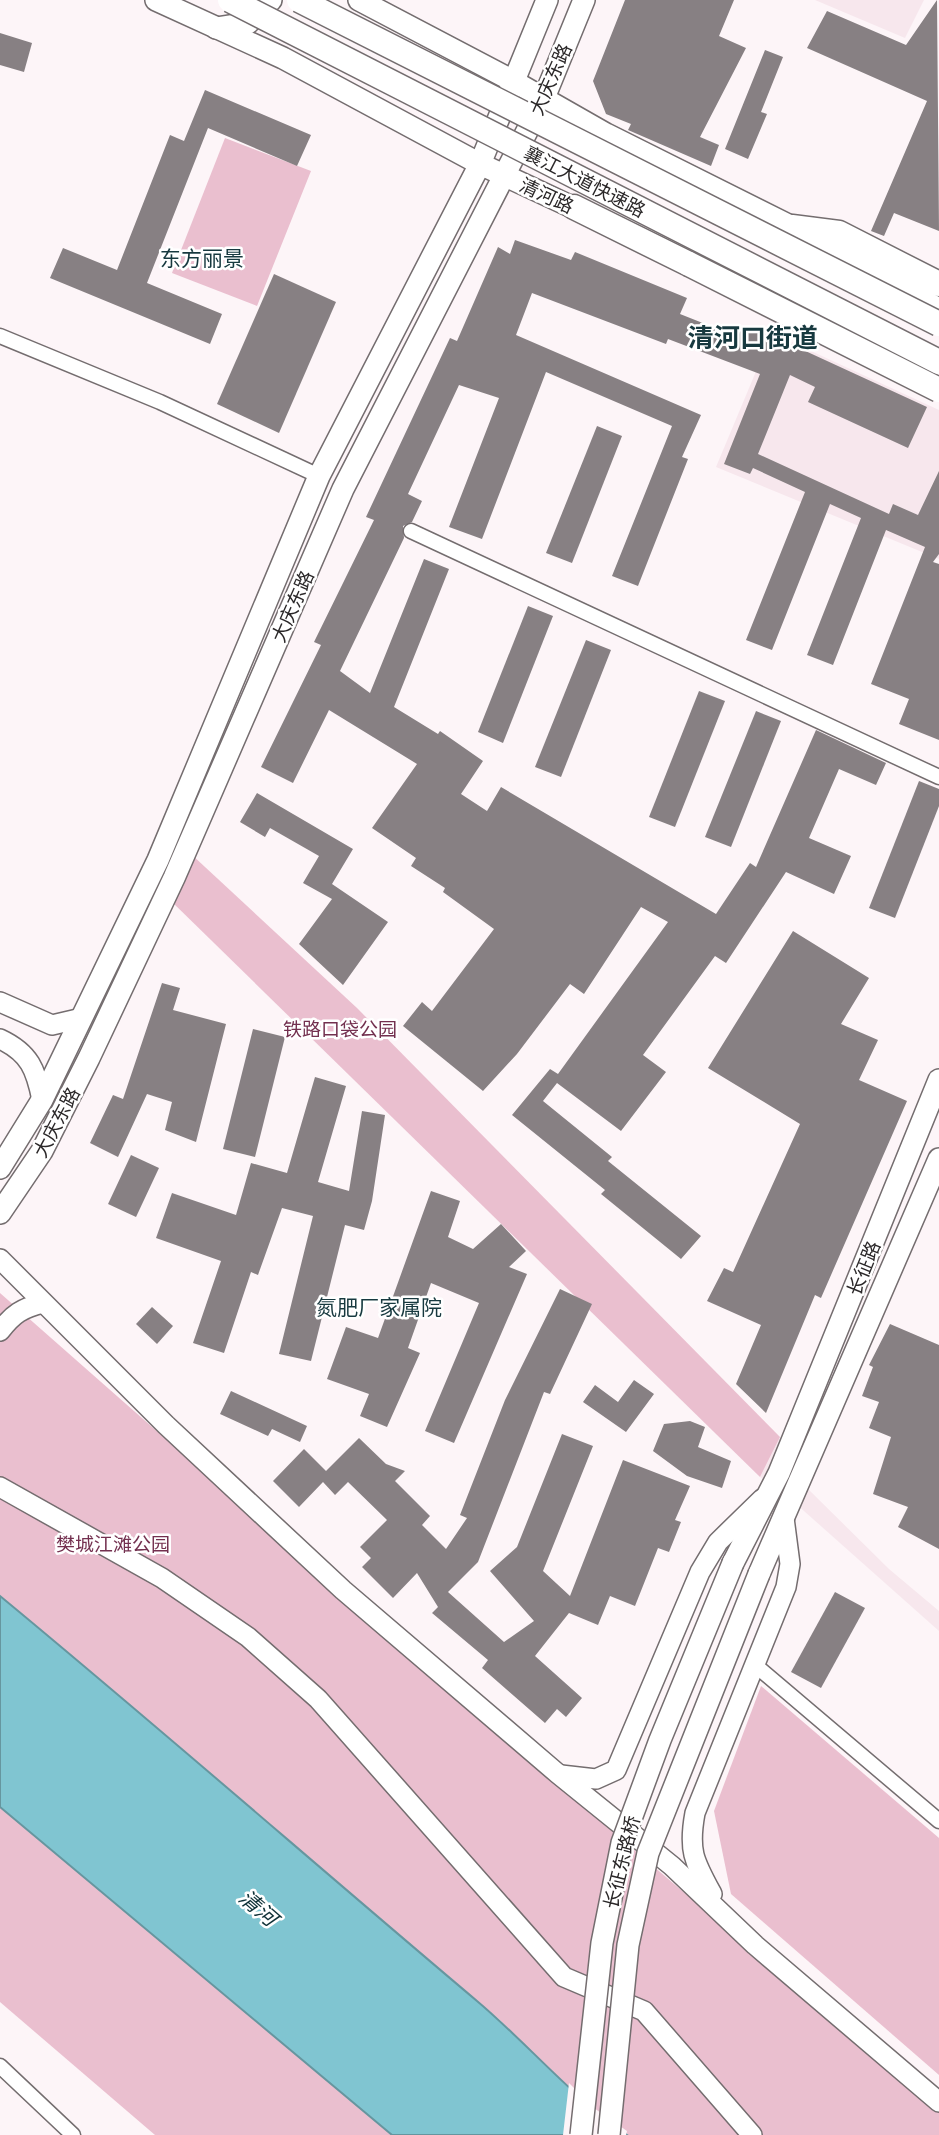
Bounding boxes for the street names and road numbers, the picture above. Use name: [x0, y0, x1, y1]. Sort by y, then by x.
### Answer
street label: 大庆东路: [524, 40, 576, 118]
street label: 襄江大道快速路: [521, 141, 649, 221]
street label: 清河路: [516, 173, 578, 217]
street label: 大庆东路: [266, 567, 318, 645]
street label: 大庆东路: [28, 1083, 84, 1161]
street label: 长征路: [842, 1237, 884, 1299]
street label: 长征东路桥: [598, 1813, 644, 1911]

